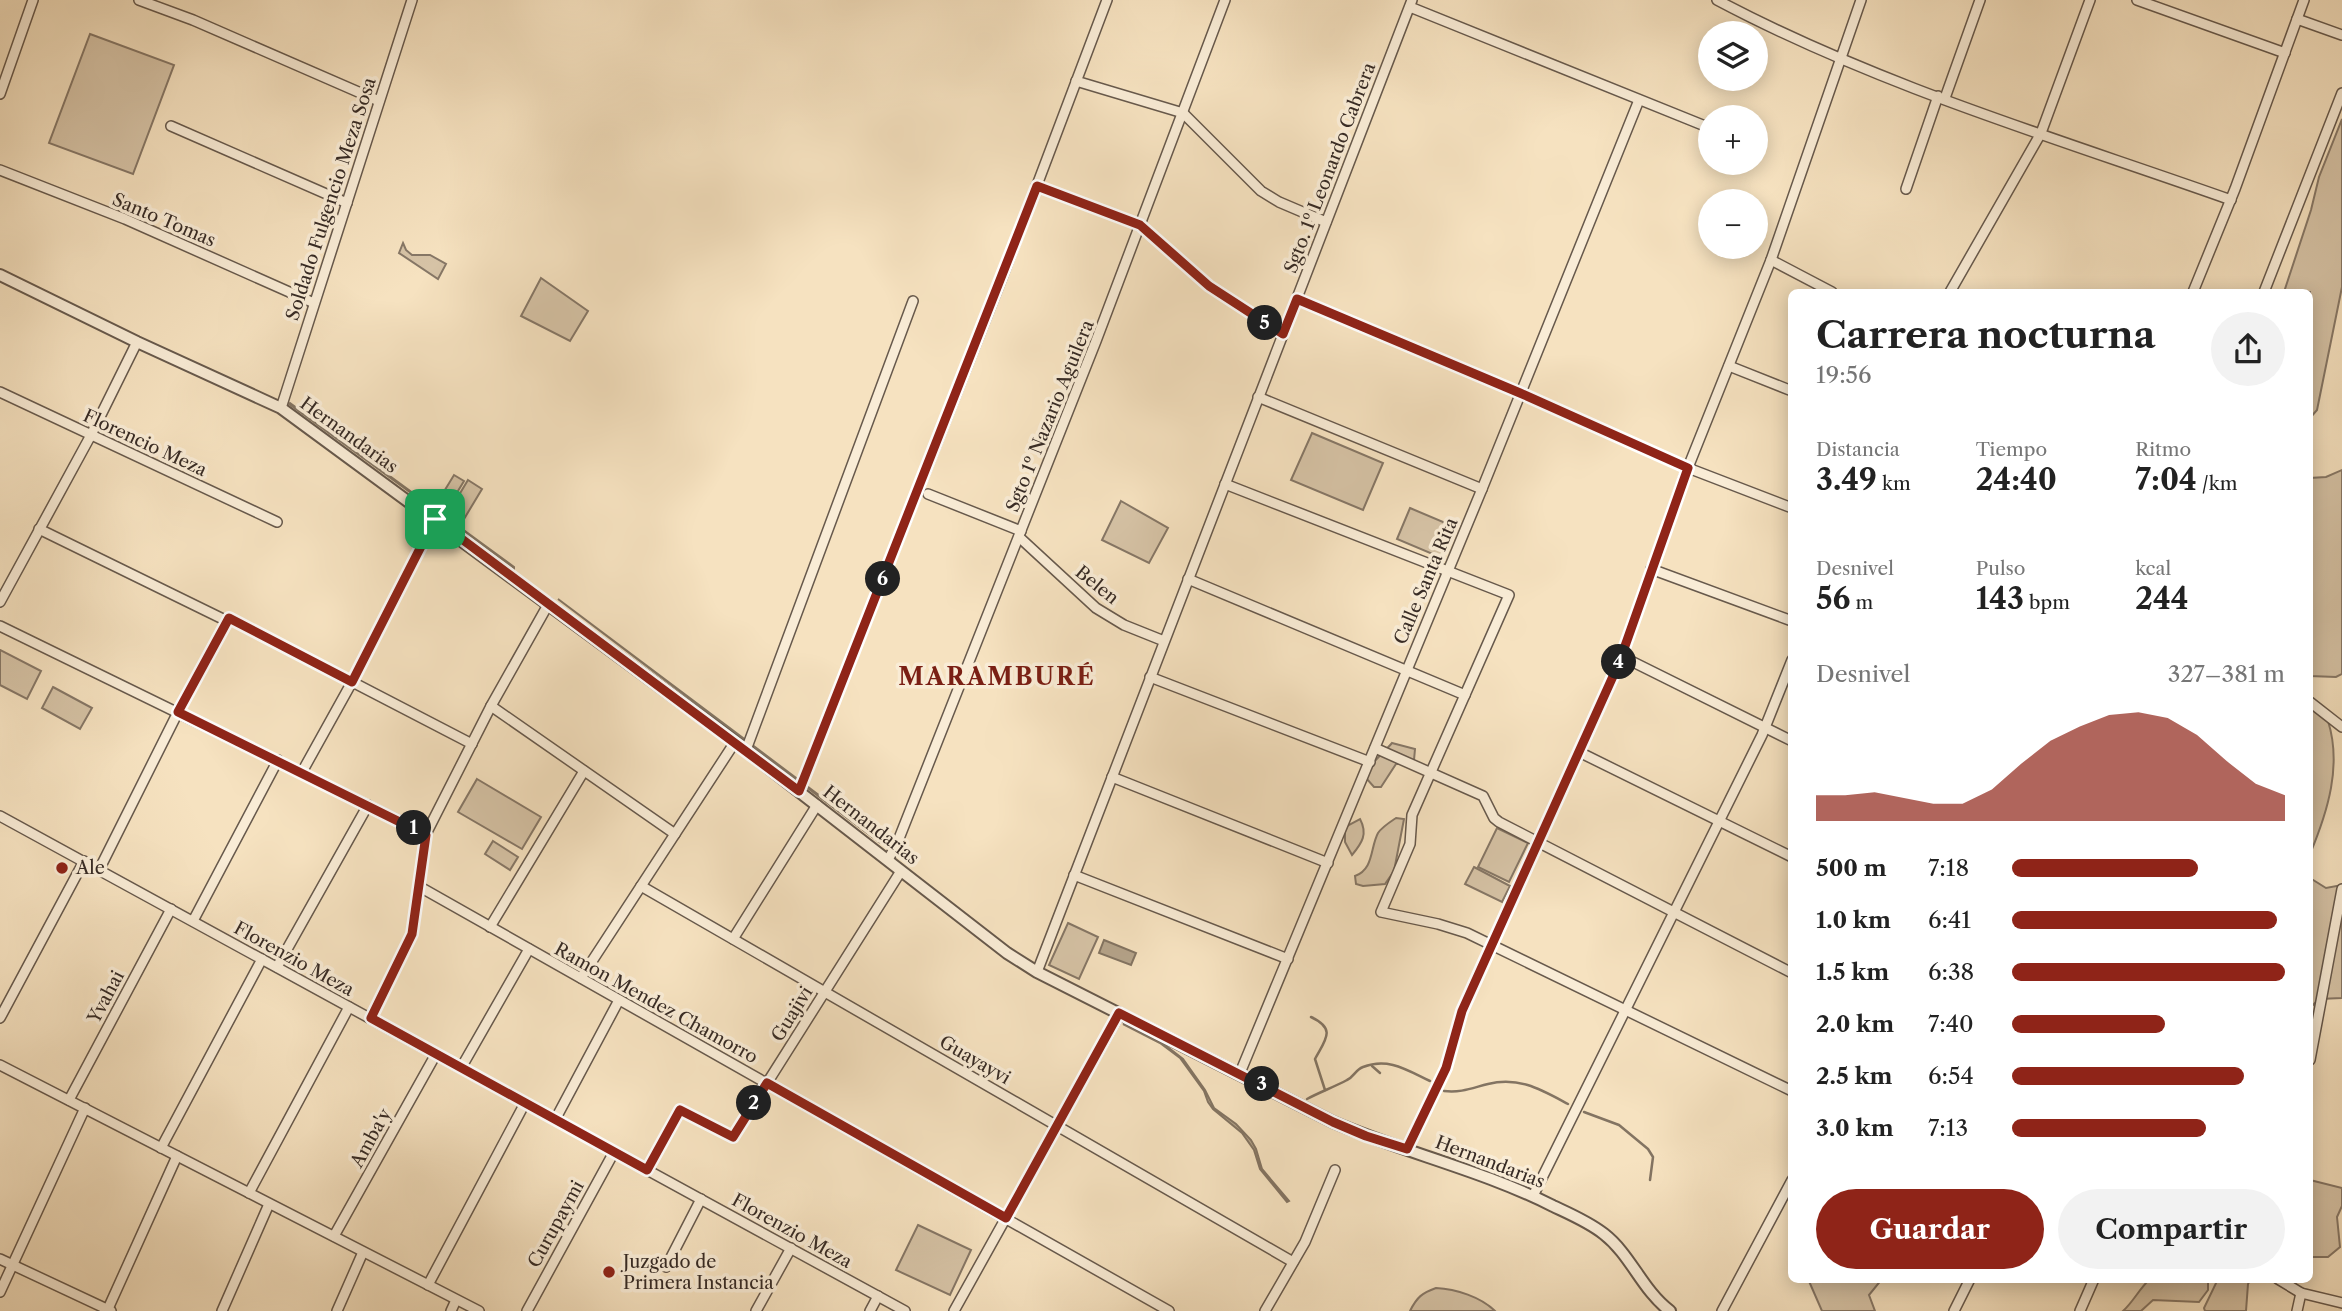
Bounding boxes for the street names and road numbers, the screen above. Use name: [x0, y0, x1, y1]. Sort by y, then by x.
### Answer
street label: Sgto. 1º Leonardo Cabrera: [1280, 59, 1381, 276]
street label: Soldado Fulgencio Meza Sosa: [281, 74, 381, 323]
street label: Santo Tomas: [109, 188, 219, 252]
street label: Sgto 1º Nazario Aguilera: [1001, 316, 1099, 515]
street label: Hernandarias: [296, 392, 402, 478]
street label: Florencio Meza: [80, 405, 211, 482]
street label: Calle Santa Rita: [1389, 514, 1463, 648]
street label: Belen: [1071, 561, 1123, 609]
street label: Hernandarias: [819, 781, 923, 869]
street label: Florenzio Meza: [230, 917, 358, 1001]
street label: Ramon Mendez Chamorro: [550, 938, 762, 1068]
street label: Yvahai: [83, 966, 129, 1028]
street label: Guajivi: [767, 982, 818, 1046]
street label: Guayayvi: [936, 1031, 1015, 1089]
street label: Amba'y: [345, 1104, 397, 1172]
street label: Hernandarias: [1432, 1131, 1548, 1193]
street label: Curupaymi: [523, 1176, 589, 1271]
street label: Florenzio Meza: [728, 1189, 856, 1273]

